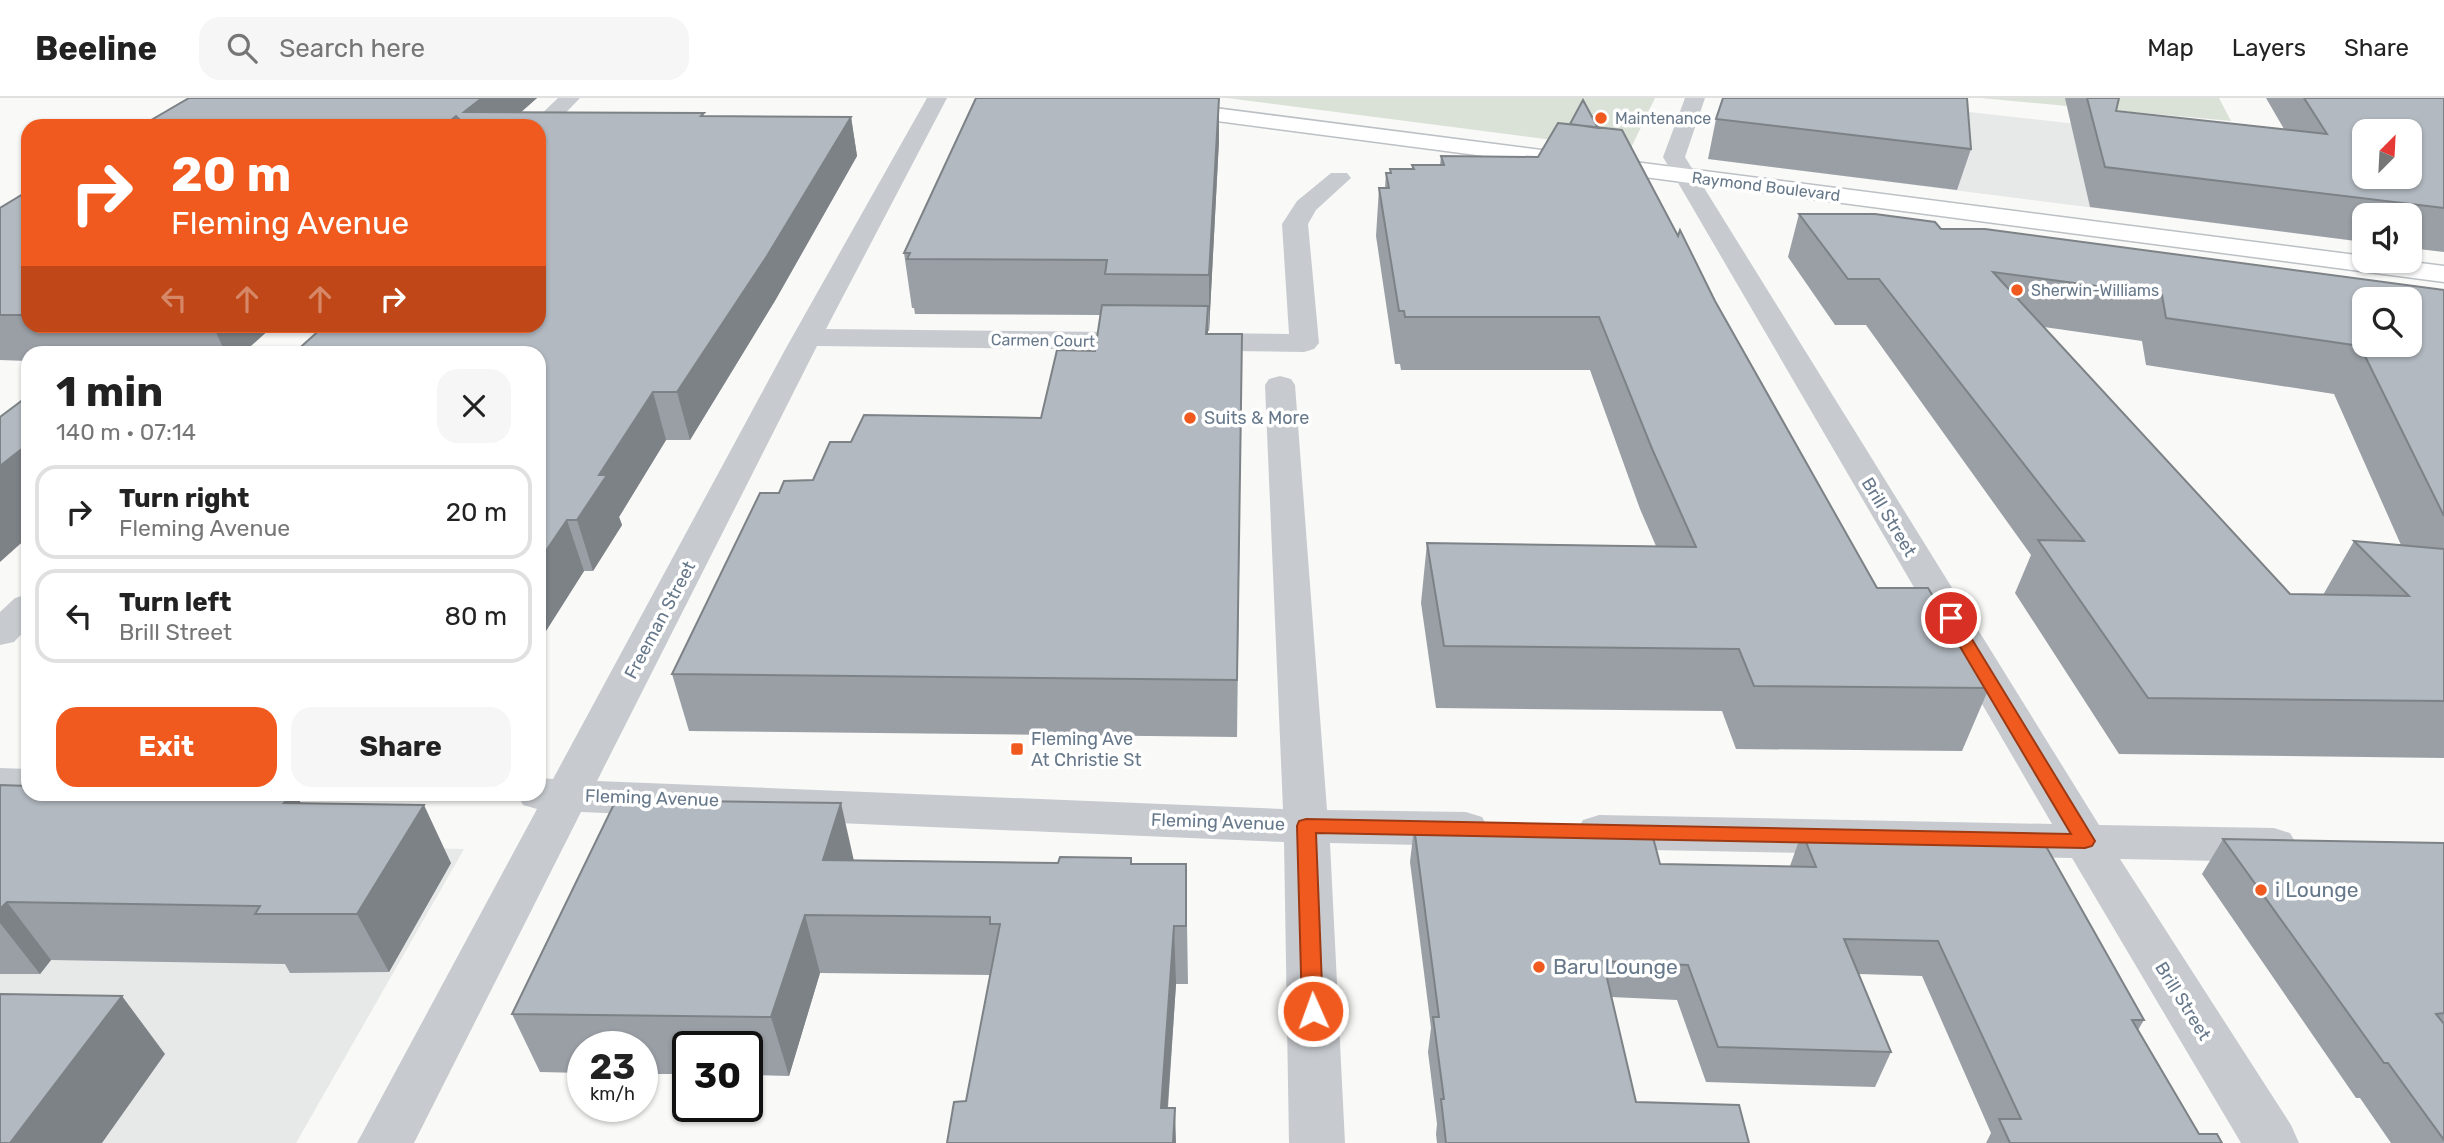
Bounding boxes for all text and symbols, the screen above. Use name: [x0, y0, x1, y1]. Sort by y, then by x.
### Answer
search box: [199, 17, 689, 80]
text: Beeline: [35, 29, 157, 68]
icon: search: [223, 29, 261, 67]
text: Search here: [279, 33, 425, 64]
text: Map: [2147, 34, 2194, 62]
text: Layers: [2232, 34, 2306, 62]
text: Share: [2344, 34, 2409, 62]
place label: Maintenance: [1615, 109, 1711, 128]
marker: Maintenance: [1593, 110, 1609, 126]
north arrow: [2352, 119, 2422, 189]
map controls: [2352, 119, 2422, 357]
text: 20 m: [171, 145, 292, 203]
icon: right: [56, 147, 147, 238]
street label: Raymond Boulevard: [1691, 168, 1841, 205]
button: sound: [2352, 203, 2422, 273]
text: Fleming Avenue: [171, 204, 409, 242]
icon: left: [155, 280, 193, 318]
icon: ahead: [228, 280, 266, 318]
icon: ahead: [301, 280, 339, 318]
icon: right: [374, 280, 412, 318]
place label: Sherwin-Williams: [2031, 281, 2159, 300]
marker: Sherwin-Williams: [2009, 282, 2025, 298]
button: search: [2352, 287, 2422, 357]
street label: Carmen Court: [991, 330, 1095, 351]
text: 1 min: [56, 367, 163, 417]
button: close: [437, 369, 511, 443]
place label: Suits & More: [1204, 407, 1309, 429]
marker: Suits & More: [1182, 410, 1198, 426]
text: 140 m · 07:14: [56, 418, 196, 446]
street label: Brill Street: [1857, 473, 1921, 561]
text: Turn right: [119, 483, 249, 514]
icon: right: [60, 493, 98, 531]
text: 20 m: [446, 497, 507, 528]
text: Fleming Avenue: [119, 514, 290, 542]
street label: Freeman Street: [620, 557, 700, 683]
text: Turn left: [119, 587, 231, 618]
pin: [1921, 588, 1981, 648]
icon: left: [60, 597, 98, 635]
icon: arrive: [1932, 599, 1970, 637]
text: 80 m: [444, 601, 507, 632]
text: Brill Street: [119, 618, 232, 646]
button: Exit: [56, 707, 277, 787]
button: Share: [291, 707, 511, 787]
place label: Fleming Ave At Christie St: [1031, 728, 1141, 771]
marker: Fleming Ave At Christie St: [1009, 741, 1025, 757]
street label: Fleming Avenue: [585, 785, 719, 811]
street label: Fleming Avenue: [1151, 809, 1285, 835]
place label: i Lounge: [2275, 877, 2359, 902]
marker: i Lounge: [2253, 882, 2269, 898]
place label: Baru Lounge: [1553, 954, 1678, 979]
street label: Brill Street: [2150, 958, 2216, 1044]
marker: Baru Lounge: [1531, 959, 1547, 975]
position arrow: [1276, 974, 1350, 1048]
speed limit sign: 30: [672, 1031, 763, 1122]
text: 23: [590, 1046, 635, 1088]
text: km/h: [590, 1083, 635, 1105]

